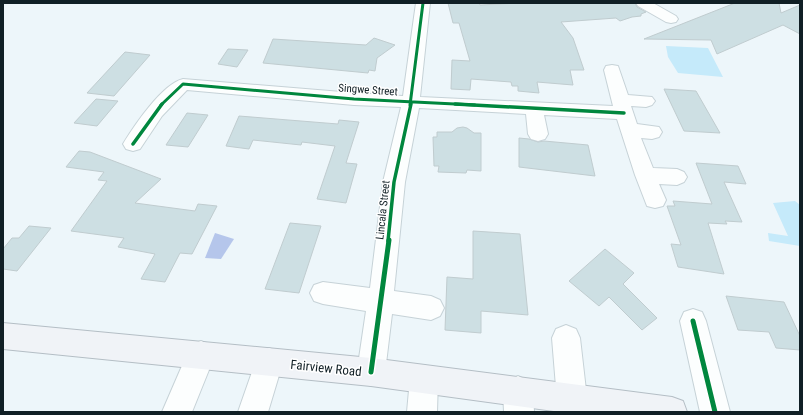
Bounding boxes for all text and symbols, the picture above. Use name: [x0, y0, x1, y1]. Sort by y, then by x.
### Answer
street label: Singwe Street: [338, 81, 398, 99]
street label: Lincala Street: [373, 180, 393, 240]
street label: Fairview Road: [290, 357, 362, 379]

